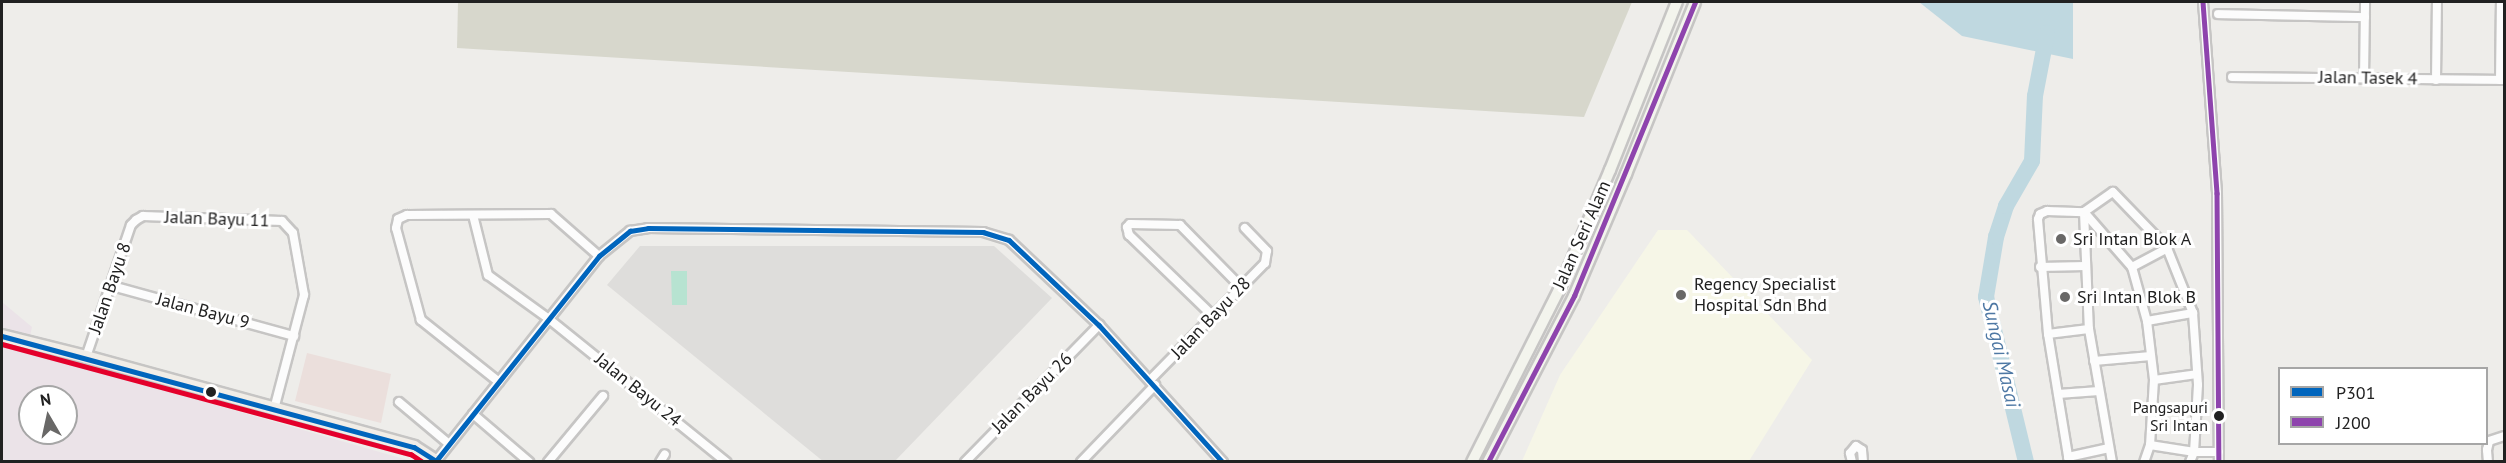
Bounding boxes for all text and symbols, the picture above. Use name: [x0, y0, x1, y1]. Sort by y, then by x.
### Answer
street label: Jalan Tasek 4: [2318, 66, 2418, 90]
street label: Jalan Seri Alam: [1548, 177, 1616, 293]
street label: Jalan Bayu 11: [164, 206, 270, 232]
place label: Sri Intan Blok A: [2073, 228, 2192, 250]
marker: Sri Intan Blok A: [2054, 232, 2068, 246]
street label: Jalan Bayu 8: [84, 240, 136, 336]
street label: Jalan Bayu 28: [1167, 273, 1255, 363]
place label: Regency Specialist Hospital Sdn Bhd: [1694, 274, 1836, 316]
marker: Regency Specialist Hospital Sdn Bhd: [1672, 286, 1690, 304]
place label: Sri Intan Blok B: [2077, 286, 2196, 308]
street label: Jalan Bayu 9: [154, 288, 252, 334]
marker: Sri Intan Blok B: [2058, 290, 2072, 304]
water label: Sungai Masai: [1977, 298, 2025, 410]
street label: Jalan Bayu 26: [987, 348, 1077, 438]
street label: Jalan Bayu 24: [590, 349, 686, 431]
legend: [2278, 367, 2488, 445]
text: P301: [2336, 381, 2376, 404]
north arrow: [18, 385, 78, 445]
unlabelled marker: [205, 386, 217, 398]
text: N: [39, 388, 52, 410]
place label: Pangsapuri Sri Intan: [2133, 397, 2208, 435]
marker: Pangsapuri Sri Intan: [2213, 410, 2225, 422]
text: J200: [2336, 411, 2371, 434]

